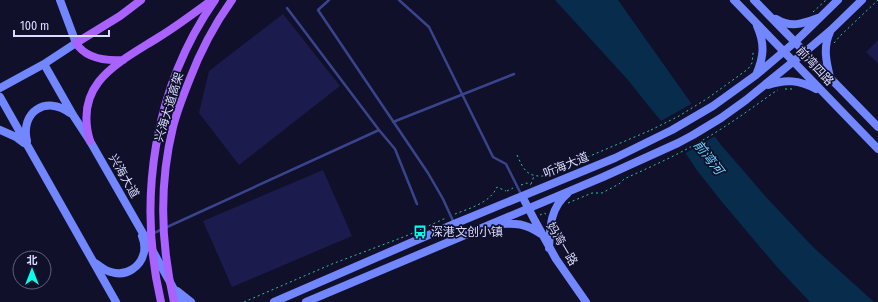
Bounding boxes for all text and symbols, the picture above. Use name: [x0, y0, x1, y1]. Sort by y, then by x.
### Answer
scale bar: [14, 12, 109, 38]
text: 100 m: [20, 19, 49, 33]
street label: 前湾四路: [794, 44, 836, 88]
street label: 兴海大道高架: [152, 71, 186, 143]
water label: 前湾河: [691, 137, 728, 180]
street label: 听海大道: [541, 150, 591, 180]
street label: 兴海大道: [106, 152, 142, 200]
street label: 妈湾一路: [544, 220, 580, 268]
bus stop icon: 深港文创小镇: [412, 224, 428, 240]
place label: 深港文创小镇: [431, 225, 503, 239]
north arrow: [12, 250, 52, 290]
text: 北: [27, 254, 38, 267]

